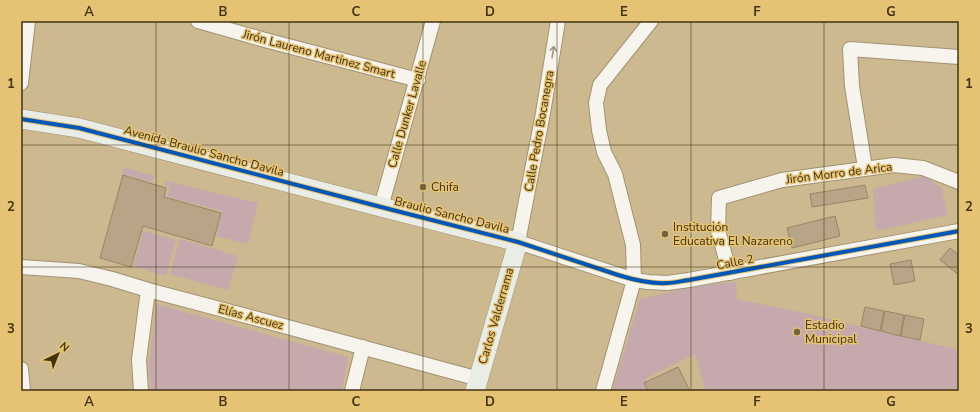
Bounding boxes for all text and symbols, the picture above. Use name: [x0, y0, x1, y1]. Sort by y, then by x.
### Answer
text: A: [84, 3, 94, 21]
text: B: [219, 3, 228, 21]
text: C: [352, 3, 361, 21]
text: D: [485, 3, 495, 21]
text: E: [620, 3, 628, 21]
text: F: [753, 3, 761, 21]
text: G: [886, 3, 896, 21]
street label: Jirón Laureno Martinez Smart: [240, 26, 398, 82]
one-way arrow: [549, 46, 557, 59]
street label: Calle Dunker Lavalle: [384, 58, 430, 170]
street label: Calle Pedro Bocanegra: [520, 69, 558, 193]
text: 1: [7, 75, 15, 93]
text: 1: [965, 75, 973, 93]
street label: Avenida Braulio Sancho Davila: [122, 122, 286, 180]
street label: Jirón Morro de Arica: [784, 159, 893, 188]
place label: Chifa: [431, 179, 459, 195]
marker: Chifa: [418, 182, 428, 192]
street label: Braulio Sancho Davila: [393, 193, 511, 237]
text: 2: [7, 198, 15, 216]
text: 2: [965, 198, 973, 216]
place label: Institución Educativa El Nazareno: [673, 219, 793, 249]
marker: Institución Educativa El Nazareno: [660, 229, 670, 239]
street label: Calle 2: [715, 251, 755, 273]
street label: Carlos Valderrama: [475, 266, 517, 366]
street label: Elías Ascuez: [216, 301, 286, 334]
place label: Estadio Municipal: [805, 317, 857, 347]
text: 3: [7, 320, 15, 338]
text: 3: [965, 320, 973, 338]
marker: Estadio Municipal: [792, 327, 802, 337]
north arrow: [38, 334, 78, 374]
text: N: [56, 339, 73, 355]
text: A: [84, 393, 94, 411]
text: B: [219, 393, 228, 411]
text: C: [352, 393, 361, 411]
text: D: [485, 393, 495, 411]
text: E: [620, 393, 628, 411]
text: F: [753, 393, 761, 411]
text: G: [886, 393, 896, 411]

